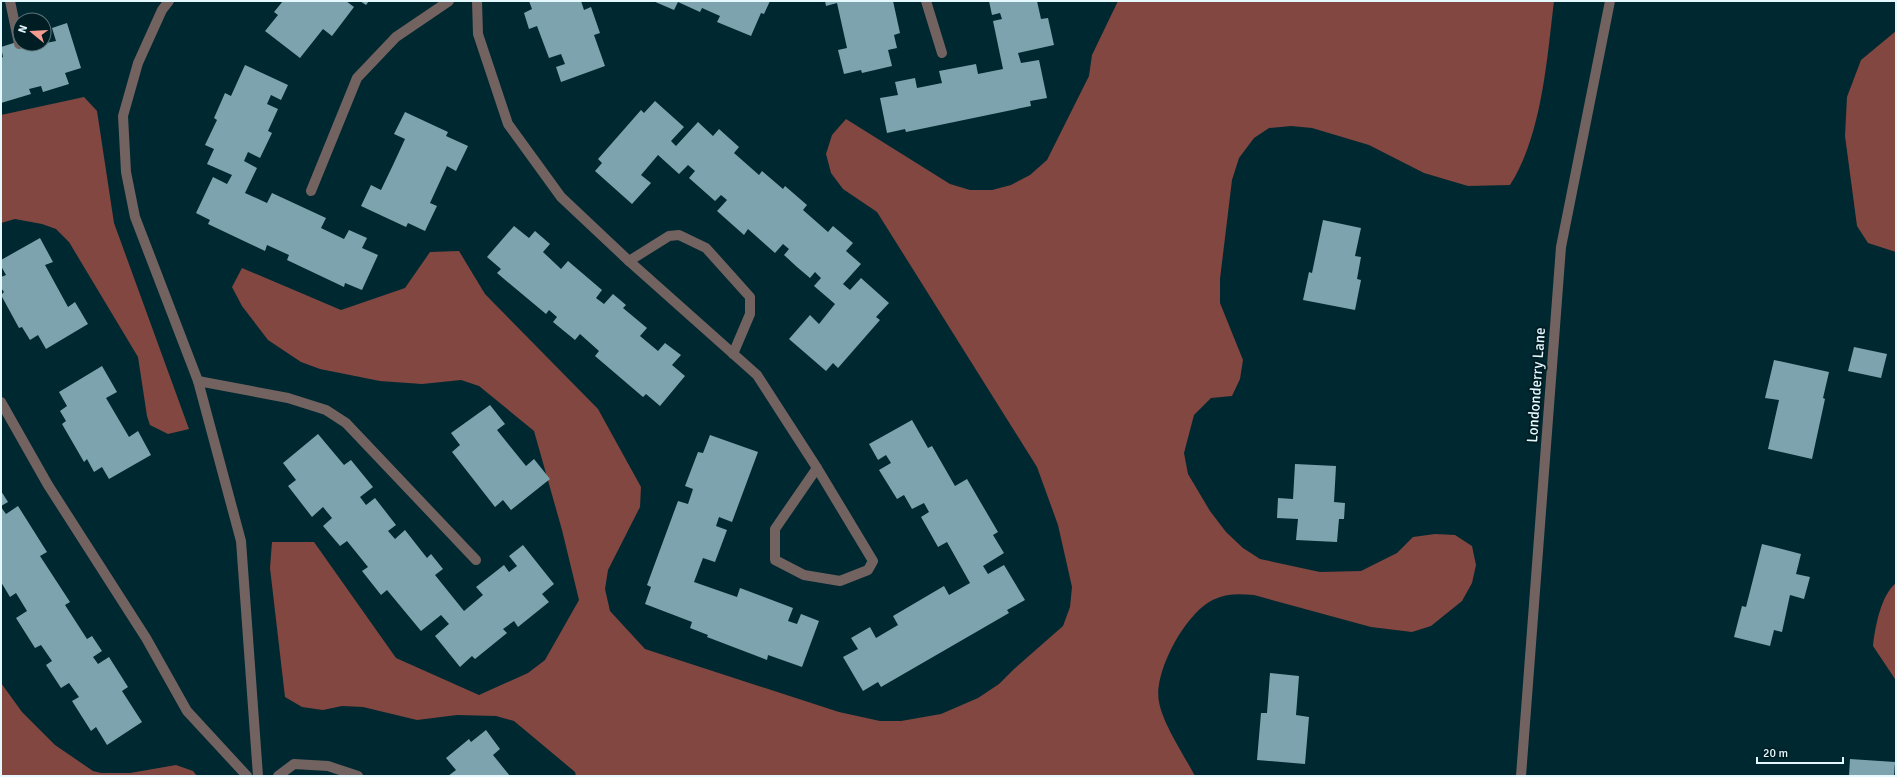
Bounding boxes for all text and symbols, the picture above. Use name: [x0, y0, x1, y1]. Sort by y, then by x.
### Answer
north arrow: [12, 12, 52, 52]
text: N: [16, 23, 30, 35]
street label: Londonderry Lane: [1523, 327, 1549, 443]
scale bar: [1757, 739, 1843, 765]
text: 20 m: [1763, 746, 1788, 761]

